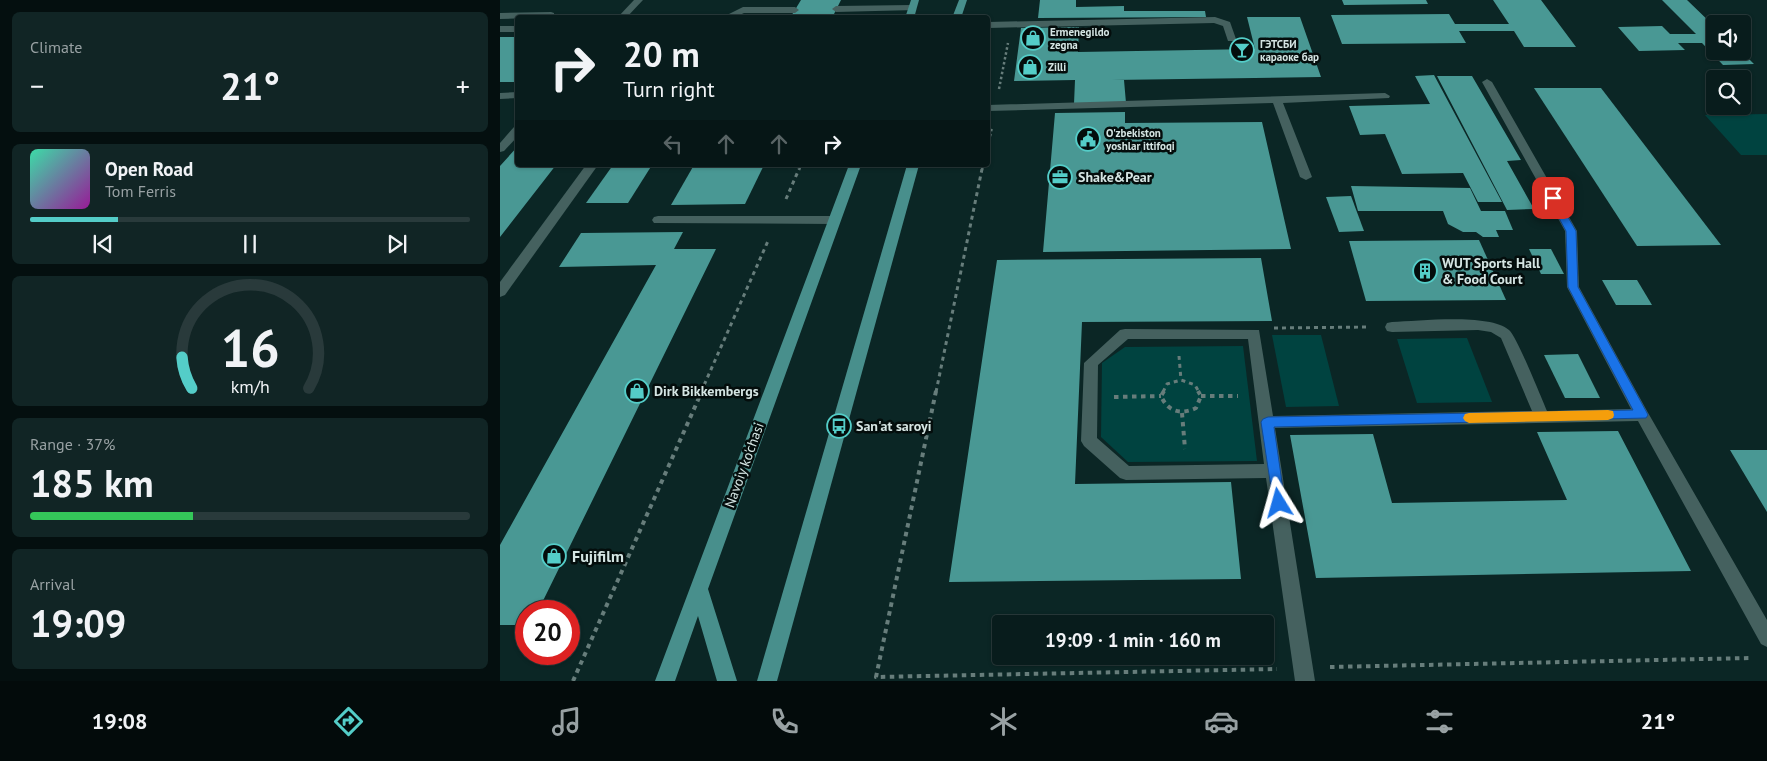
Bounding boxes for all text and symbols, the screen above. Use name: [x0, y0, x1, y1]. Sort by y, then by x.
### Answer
map controls: [1706, 15, 1751, 115]
button: sound: [1706, 15, 1751, 60]
shop icon: Ermenegildo zegna: [1020, 25, 1046, 51]
place label: Ermenegildo zegna: [1050, 25, 1110, 52]
text: 20 m: [623, 31, 700, 77]
icon: right: [540, 35, 605, 100]
text: Climate: [30, 37, 82, 57]
bar icon: ГЭТСБИ караоке бар: [1229, 37, 1255, 63]
place label: ГЭТСБИ караоке бар: [1260, 37, 1319, 64]
shop icon: Zilli: [1017, 54, 1043, 80]
place label: Zilli: [1048, 60, 1066, 74]
text: 21°: [220, 61, 280, 110]
text: −: [30, 67, 44, 104]
text: +: [456, 67, 470, 104]
button: search: [1706, 70, 1751, 115]
text: Turn right: [623, 75, 715, 103]
public building icon: O'zbekiston yoshlar ittifoqi: [1075, 126, 1101, 152]
place label: O'zbekiston yoshlar ittifoqi: [1105, 126, 1175, 153]
icon: left: [659, 130, 687, 158]
icon: ahead: [712, 130, 740, 158]
icon: ahead: [765, 130, 793, 158]
icon: right: [818, 130, 846, 158]
text: Open Road: [105, 157, 193, 181]
office icon: Shake&Pear: [1047, 164, 1073, 190]
place label: Shake&Pear: [1078, 168, 1152, 186]
pin: [1532, 177, 1574, 219]
text: Tom Ferris: [105, 181, 176, 201]
icon: arrive: [1539, 184, 1567, 212]
icon: previous: [89, 230, 117, 258]
icon: pause: [236, 230, 264, 258]
icon: next: [383, 230, 411, 258]
place label: WUT Sports Hall & Food Court: [1442, 254, 1541, 288]
building icon: WUT Sports Hall & Food Court: [1412, 258, 1438, 284]
text: 16: [221, 314, 279, 381]
text: km/h: [230, 375, 270, 398]
shop icon: Dirk Bikkembergs: [624, 378, 650, 404]
place label: Dirk Bikkembergs: [654, 382, 759, 400]
bus stop icon: San'at saroyi: [826, 413, 852, 439]
place label: San'at saroyi: [856, 417, 932, 435]
street label: Navoiy ko'chasi: [720, 420, 768, 510]
text: Range · 37%: [30, 434, 115, 454]
text: 185 km: [30, 458, 154, 507]
position arrow: [1252, 476, 1304, 528]
shop icon: Fujifilm: [541, 543, 567, 569]
place label: Fujifilm: [572, 546, 624, 566]
text: Arrival: [30, 574, 75, 594]
text: 19:09: [30, 598, 126, 647]
speed limit sign: 20: [515, 600, 580, 665]
text: 19:09 · 1 min · 160 m: [1045, 628, 1221, 652]
icon: directions: [331, 704, 366, 739]
icon: music: [549, 704, 584, 739]
icon: phone: [767, 704, 802, 739]
icon: climate: [986, 704, 1021, 739]
icon: car: [1204, 704, 1239, 739]
icon: filters: [1422, 704, 1457, 739]
text: 19:08: [92, 707, 147, 735]
text: 21°: [1641, 707, 1675, 735]

